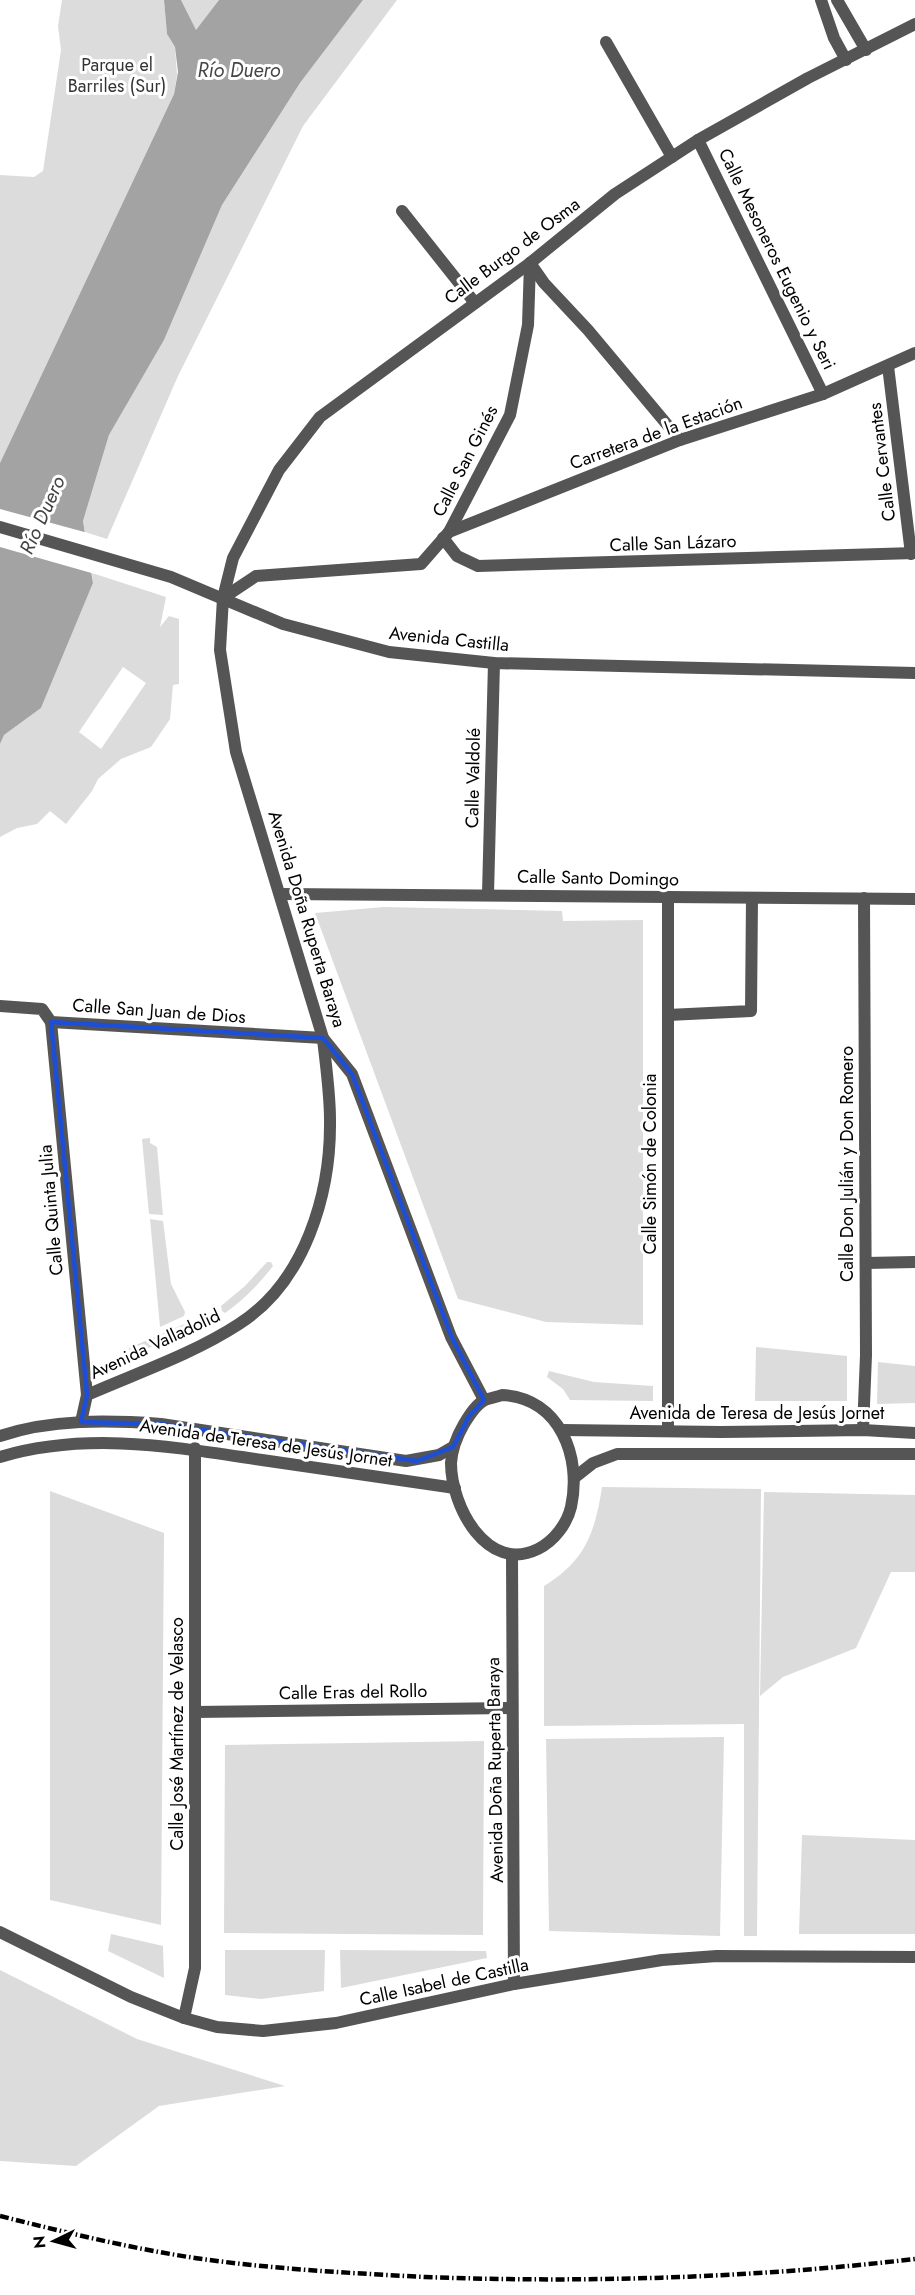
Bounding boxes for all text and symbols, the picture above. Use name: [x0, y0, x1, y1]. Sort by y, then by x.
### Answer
park label: Parque el Barriles (Sur): [68, 52, 166, 99]
water label: Río Duero: [198, 56, 281, 85]
street label: Calle Mesoneros Eugenio y Seri: [712, 144, 842, 374]
street label: Calle Burgo de Osma: [439, 191, 585, 311]
street label: Carretera de la Estación: [566, 390, 746, 476]
street label: Calle San Ginés: [426, 401, 504, 521]
street label: Calle Cervantes: [862, 401, 902, 523]
water label: Río Duero: [12, 471, 73, 559]
street label: Calle San Lázaro: [609, 528, 737, 558]
street label: Avenida Castilla: [388, 620, 510, 658]
street label: Calle Valdolé: [459, 728, 487, 828]
street label: Avenida Doña Ruperta Baraya: [262, 807, 352, 1031]
street label: Calle Santo Domingo: [517, 864, 679, 892]
street label: Calle San Juan de Dios: [72, 992, 246, 1030]
street label: Calle Don Julián y Don Romero: [834, 1046, 860, 1282]
street label: Calle Simón de Colonia: [637, 1073, 663, 1255]
street label: Calle Quinta Julia: [32, 1143, 70, 1277]
street label: Avenida Valladolid: [86, 1302, 224, 1386]
street label: Avenida de Teresa de Jesús Jornet: [630, 1400, 885, 1426]
street label: Avenida de Teresa de Jesús Jornet: [138, 1412, 395, 1474]
street label: Calle José Martínez de Velasco: [164, 1617, 190, 1851]
street label: Avenida Doña Ruperta Baraya: [480, 1657, 510, 1883]
street label: Calle Eras del Rollo: [279, 1678, 428, 1706]
street label: Calle Isabel de Castilla: [357, 1951, 531, 2013]
north arrow: [24, 2211, 84, 2271]
text: N: [28, 2235, 52, 2250]

